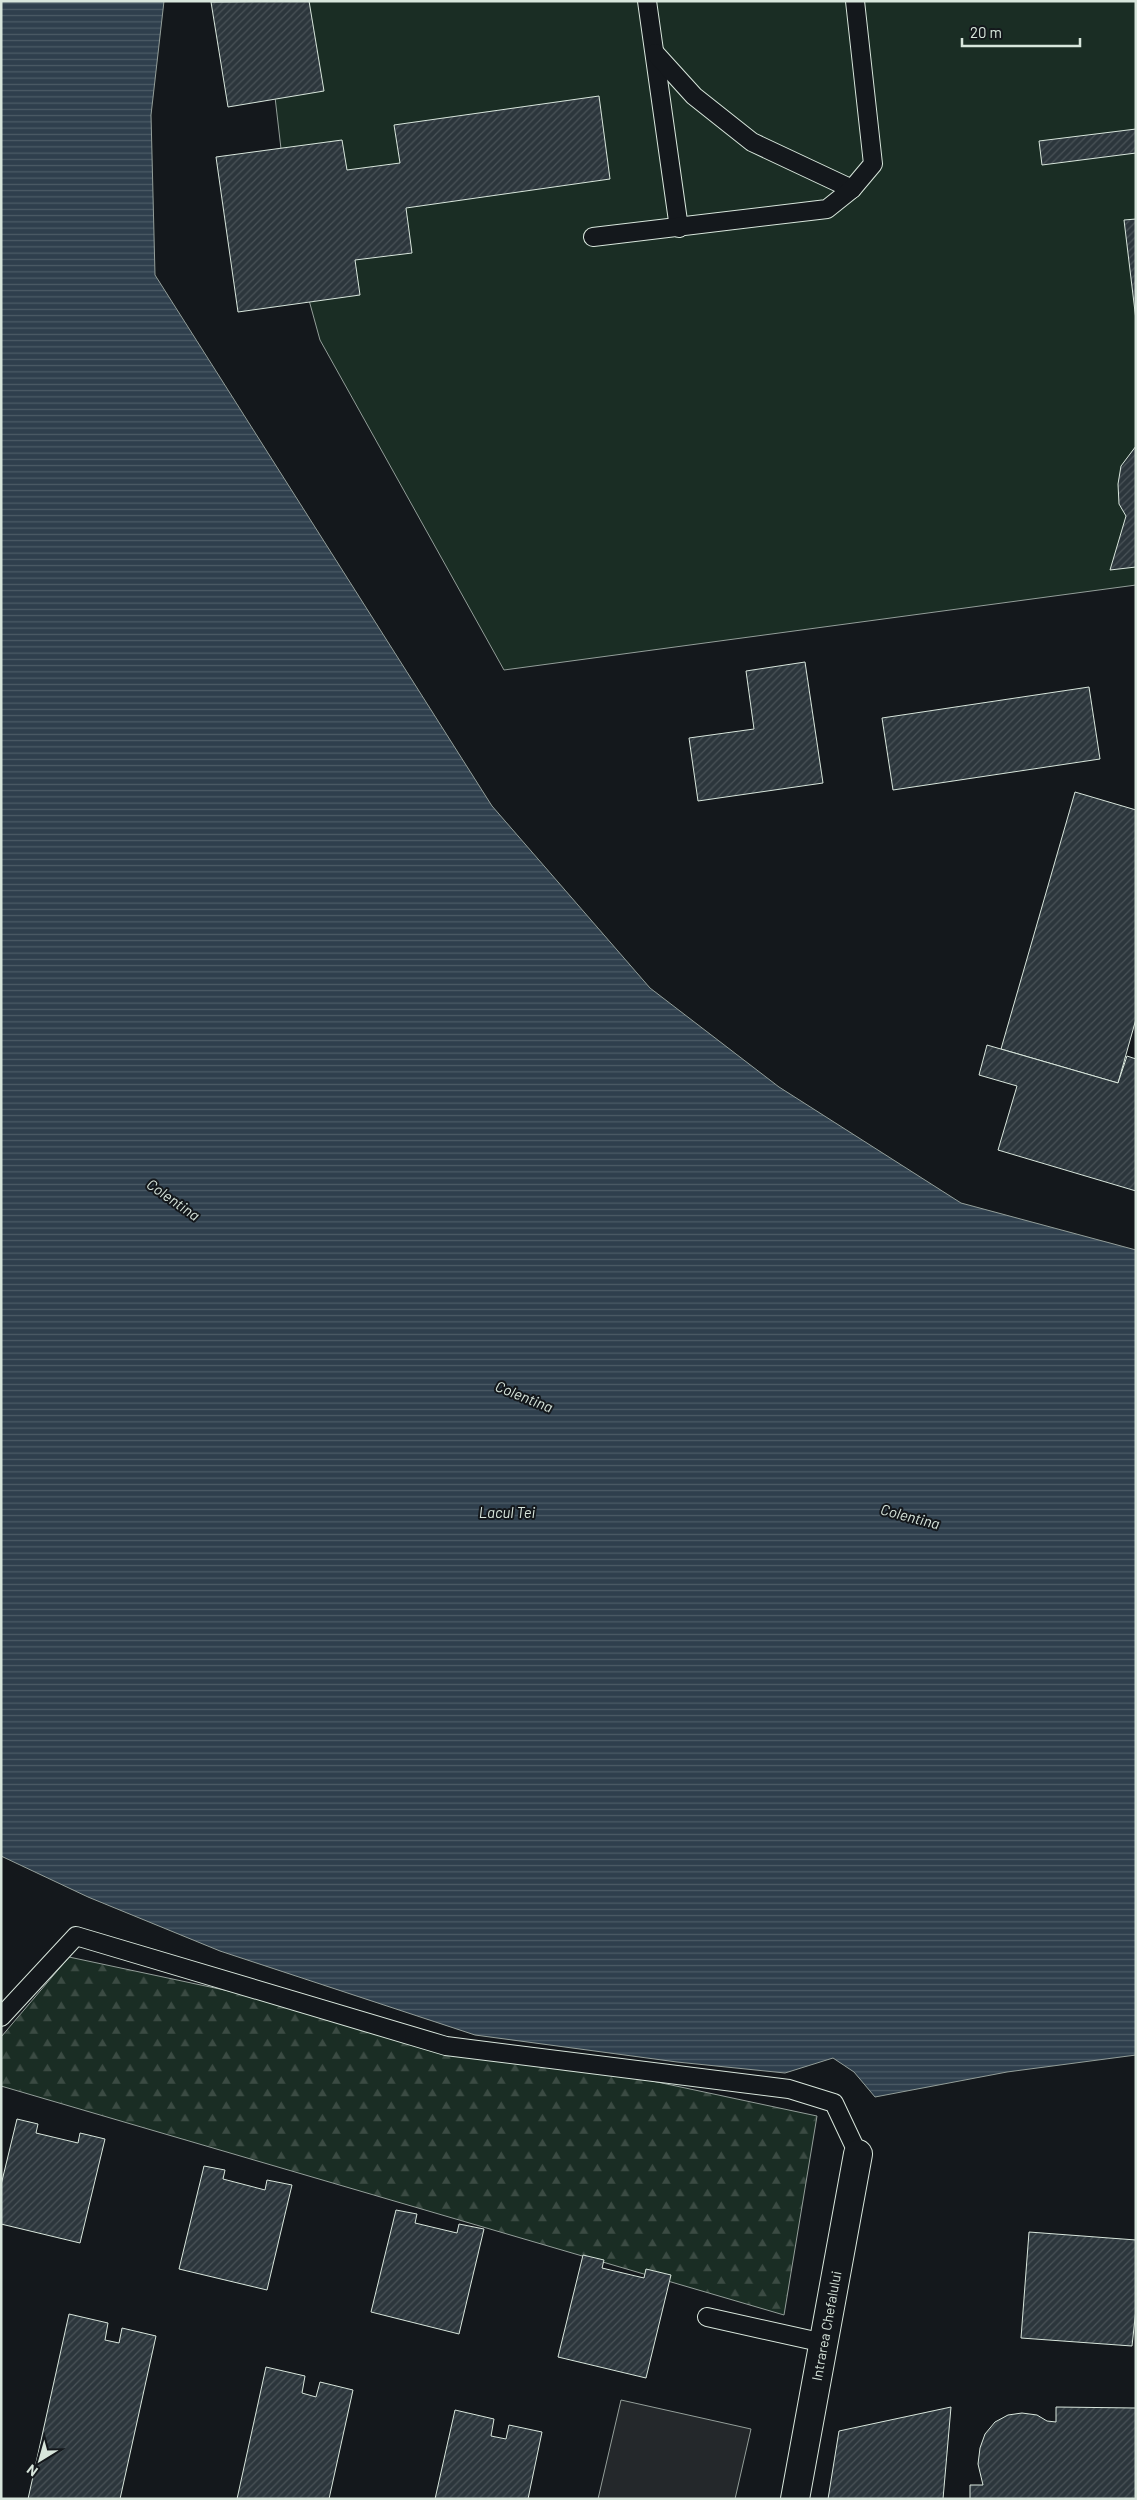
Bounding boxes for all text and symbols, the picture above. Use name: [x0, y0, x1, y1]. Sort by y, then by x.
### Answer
scale bar: [962, 15, 1080, 47]
text: 20 m: [970, 23, 1002, 41]
water label: Colentina: [144, 1174, 204, 1224]
water label: Colentina: [493, 1376, 556, 1416]
water label: Colentina: [879, 1500, 942, 1533]
water label: Lacul Tei: [479, 1503, 536, 1521]
street label: Intrarea Chefalului: [808, 2270, 844, 2382]
north arrow: [15, 2435, 65, 2485]
text: N: [23, 2461, 41, 2480]

